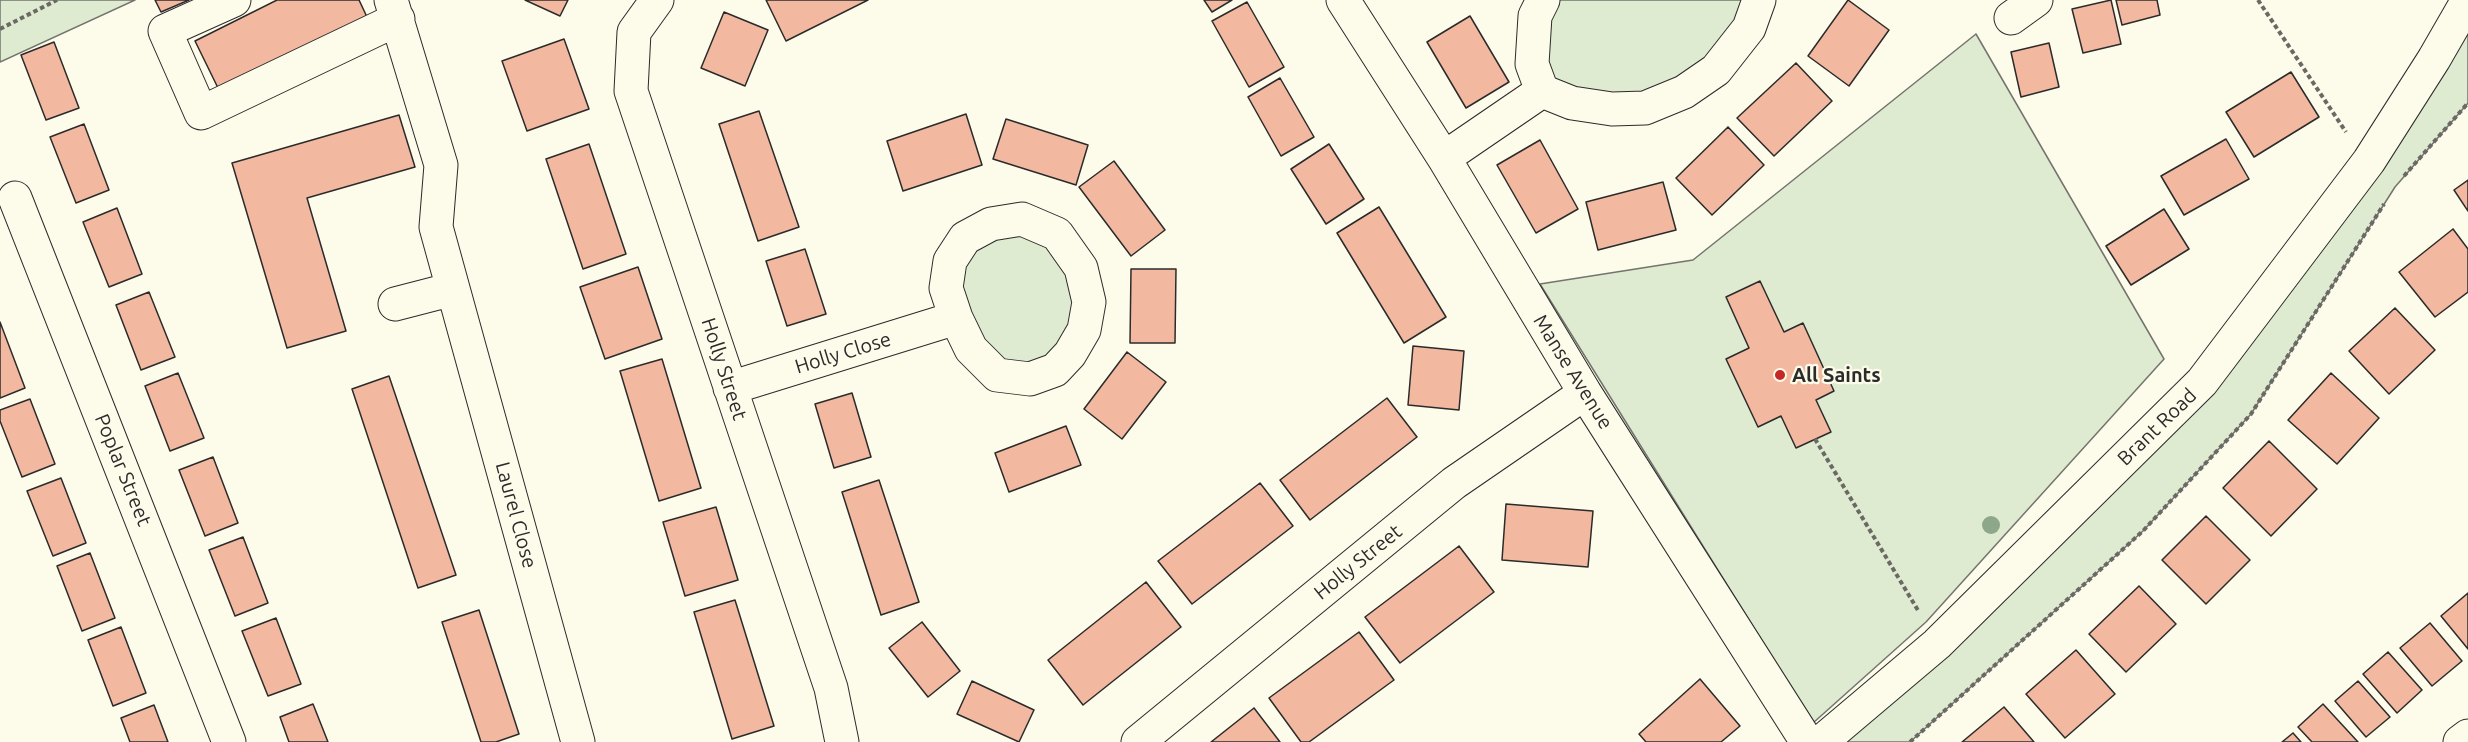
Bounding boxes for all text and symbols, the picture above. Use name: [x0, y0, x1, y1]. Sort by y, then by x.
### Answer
street label: Manse Avenue: [1528, 310, 1618, 434]
street label: Holly Street: [696, 315, 752, 423]
street label: Holly Close: [792, 327, 894, 379]
place label: All Saints: [1792, 363, 1881, 387]
marker: All Saints: [1773, 368, 1787, 382]
street label: Brant Road: [2113, 383, 2201, 471]
street label: Poplar Street: [90, 410, 156, 530]
street label: Laurel Close: [490, 459, 542, 571]
street label: Holly Street: [1309, 519, 1407, 605]

